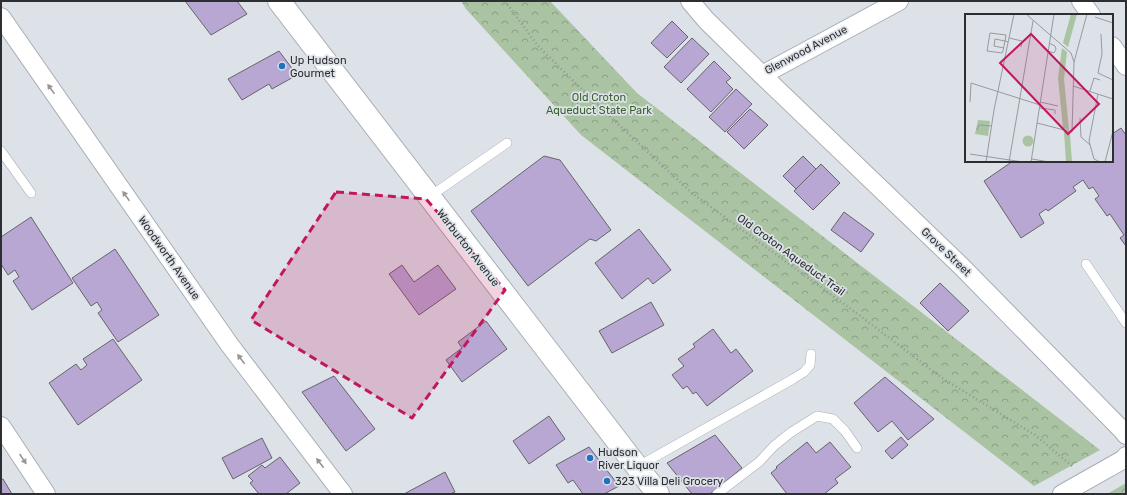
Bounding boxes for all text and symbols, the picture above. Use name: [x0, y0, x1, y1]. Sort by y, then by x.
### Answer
inset map: [965, 14, 1113, 162]
street label: Glenwood Avenue: [762, 23, 850, 77]
place label: Up Hudson Gourmet: [290, 54, 347, 80]
marker: Up Hudson Gourmet: [277, 61, 287, 71]
one-way arrow: [47, 84, 55, 95]
park label: Old Croton Aqueduct State Park: [546, 91, 652, 117]
one-way arrow: [122, 191, 130, 201]
street label: Warburton Avenue: [434, 207, 502, 289]
street label: Old Croton Aqueduct Trail: [734, 211, 848, 299]
street label: Woodworth Avenue: [135, 214, 203, 302]
street label: Grove Street: [918, 225, 974, 279]
one-way arrow: [237, 354, 245, 365]
place label: Hudson River Liquor: [598, 446, 660, 472]
marker: Hudson River Liquor: [585, 453, 595, 463]
one-way arrow: [19, 454, 27, 464]
one-way arrow: [316, 458, 324, 468]
place label: 323 Villa Deli Grocery: [615, 475, 723, 488]
marker: 323 Villa Deli Grocery: [602, 476, 612, 486]

